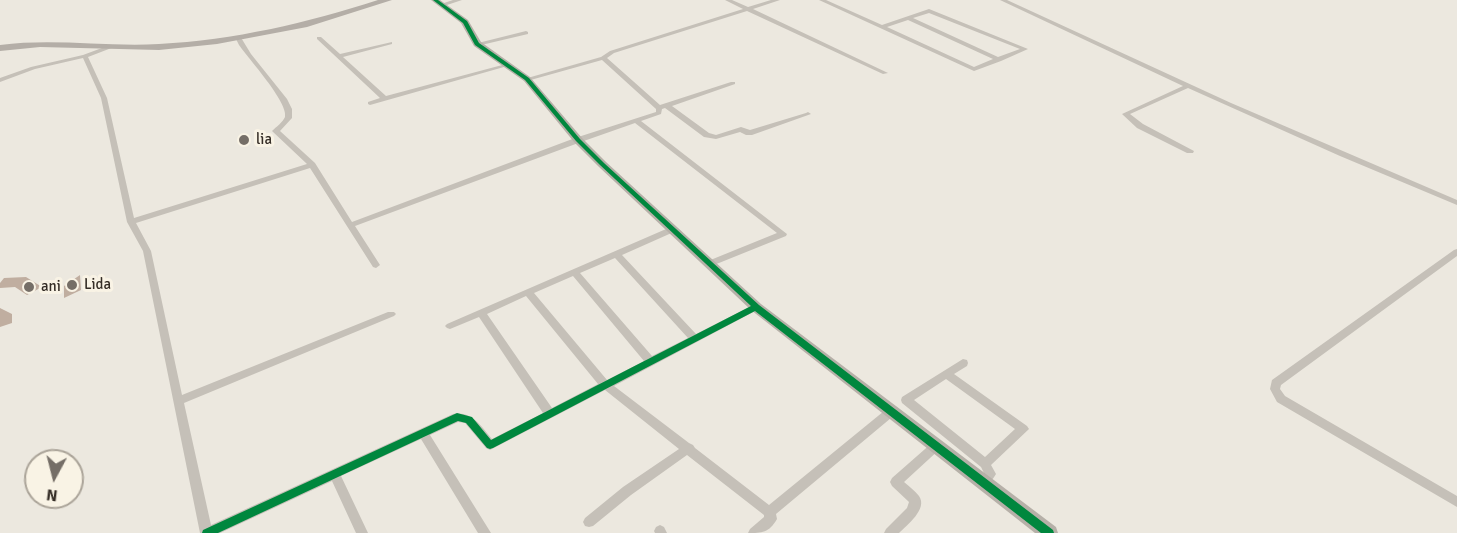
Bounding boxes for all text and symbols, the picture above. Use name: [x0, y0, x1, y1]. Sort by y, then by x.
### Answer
place label: lia: [256, 131, 272, 149]
marker: lia: [237, 133, 251, 147]
place label: Lida: [84, 276, 111, 294]
place label: ani: [41, 278, 61, 296]
marker: Lida: [65, 278, 79, 292]
marker: ani: [22, 280, 36, 294]
north arrow: [24, 449, 84, 509]
text: N: [45, 484, 59, 505]

